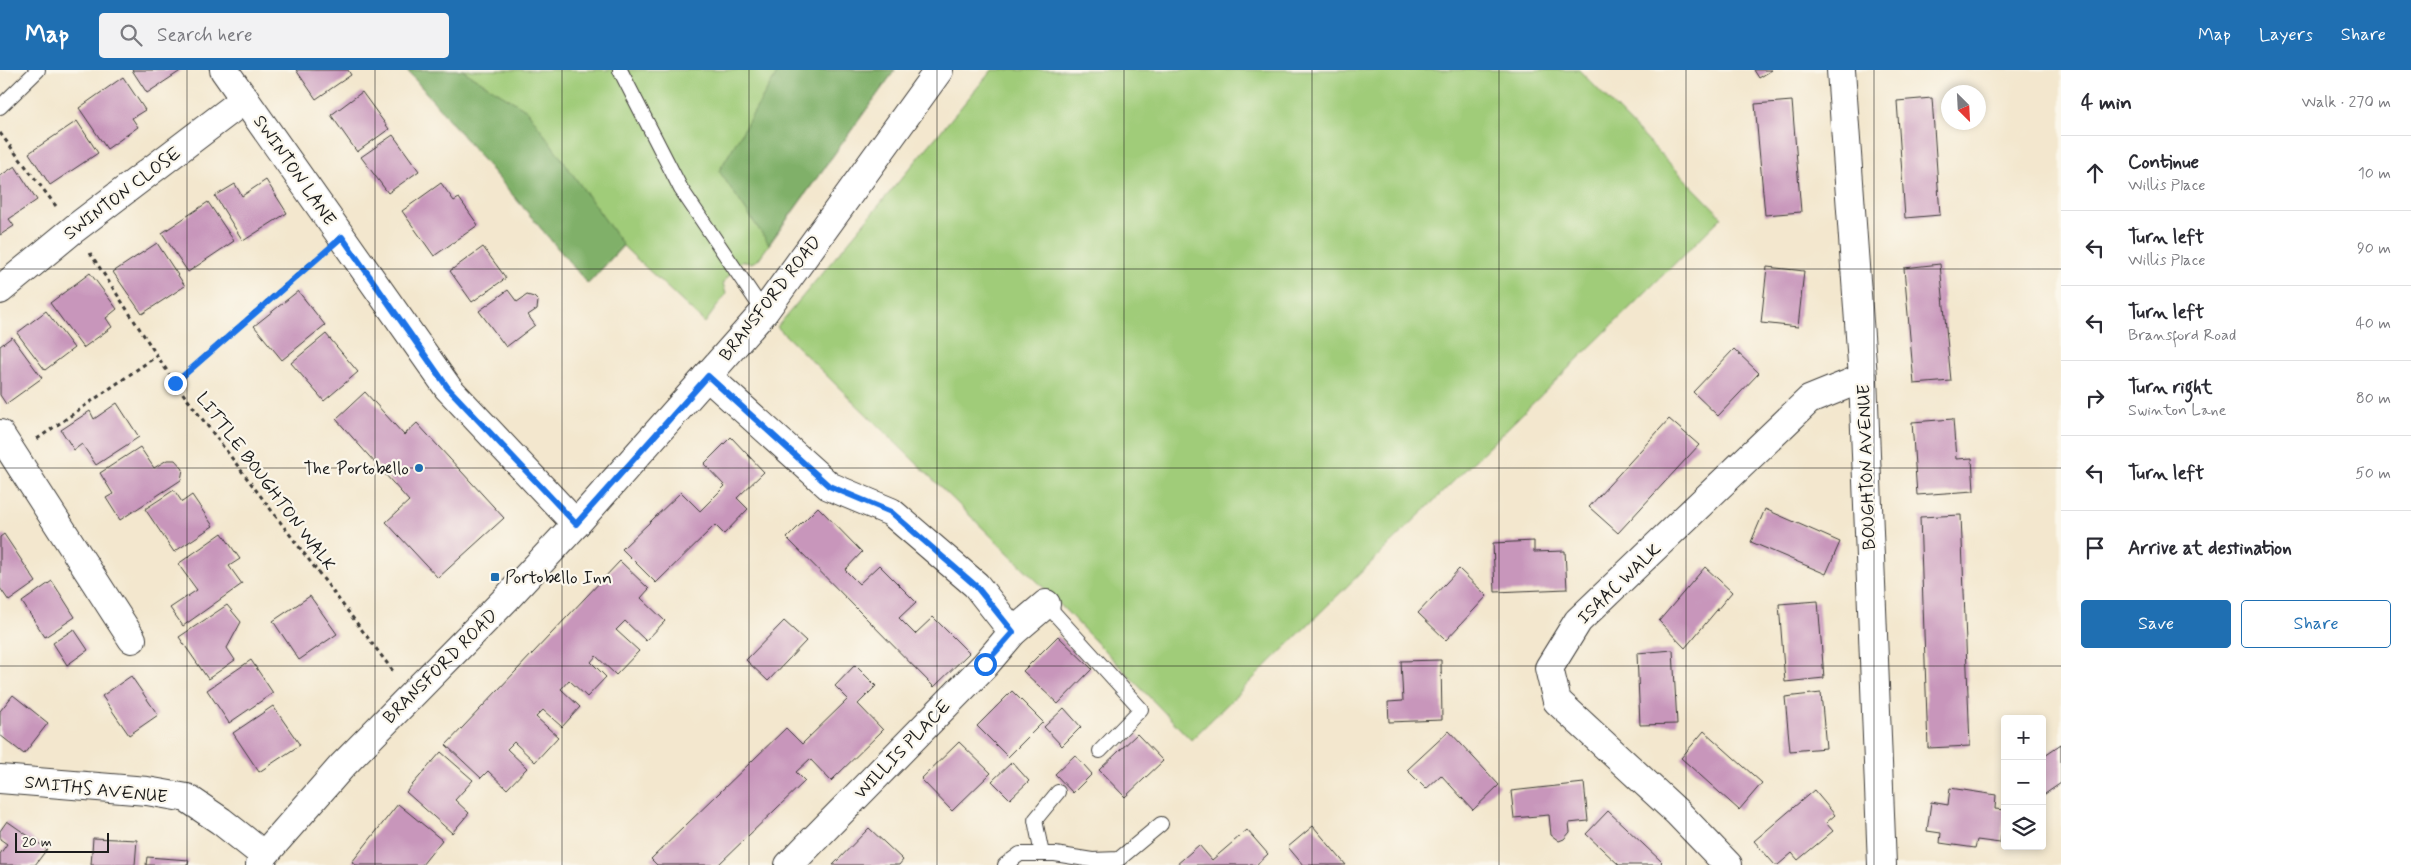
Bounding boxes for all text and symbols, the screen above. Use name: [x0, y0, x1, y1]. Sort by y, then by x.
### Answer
search box: [99, 13, 449, 58]
text: Map: [25, 20, 69, 51]
icon: search: [117, 21, 145, 49]
text: Search here: [157, 23, 253, 48]
text: Map: [2198, 23, 2231, 47]
text: Layers: [2259, 23, 2313, 47]
text: Share: [2341, 23, 2386, 47]
north arrow: [1941, 85, 1986, 130]
text: 4 min: [2081, 89, 2132, 117]
text: Walk · 270 m: [2302, 92, 2391, 113]
street label: SWINTON LANE: [247, 111, 341, 231]
street label: SWINTON CLOSE: [59, 142, 186, 246]
text: Continue: [2128, 150, 2199, 175]
icon: ahead: [2081, 159, 2109, 187]
text: 10 m: [2358, 163, 2391, 184]
text: Willis Place: [2128, 175, 2206, 196]
text: Turn left: [2128, 225, 2204, 250]
street label: BRANSFORD ROAD: [714, 231, 827, 366]
icon: left: [2081, 234, 2109, 262]
text: 90 m: [2357, 238, 2391, 259]
text: Willis Place: [2128, 250, 2206, 271]
text: Turn left: [2128, 300, 2204, 325]
icon: left: [2081, 309, 2109, 337]
text: 40 m: [2355, 313, 2391, 334]
text: Bransford Road: [2128, 325, 2236, 346]
route end: [164, 372, 187, 395]
text: Turn right: [2128, 375, 2212, 400]
street label: BOUGHTON AVENUE: [1852, 384, 1882, 550]
icon: right: [2081, 384, 2109, 412]
street label: LITTLE BOUGHTON WALK: [190, 387, 340, 576]
text: 80 m: [2356, 388, 2391, 409]
text: Swinton Lane: [2128, 400, 2226, 421]
place label: The Portobello: [303, 457, 409, 481]
icon: left: [2081, 459, 2109, 487]
text: Turn left: [2128, 461, 2204, 486]
marker: The Portobello: [413, 462, 425, 474]
text: 50 m: [2355, 463, 2391, 484]
icon: arrive: [2081, 534, 2109, 562]
text: Arrive at destination: [2128, 536, 2292, 561]
street label: ISAAC WALK: [1573, 538, 1667, 630]
place label: Portobello Inn: [505, 566, 612, 590]
marker: Portobello Inn: [489, 571, 501, 583]
button: Save: [2081, 600, 2231, 648]
button: Share: [2241, 600, 2391, 648]
street label: BRANSFORD ROAD: [378, 604, 503, 729]
route start: [974, 653, 997, 676]
street label: WILLIS PLACE: [849, 695, 957, 805]
map controls: [2001, 715, 2046, 850]
button: +: [2001, 715, 2046, 760]
button: −: [2001, 760, 2046, 805]
street label: SMITHS AVENUE: [23, 771, 169, 809]
button: layers: [2001, 805, 2046, 850]
scale bar: [15, 830, 109, 853]
text: 20 m: [22, 833, 52, 851]

